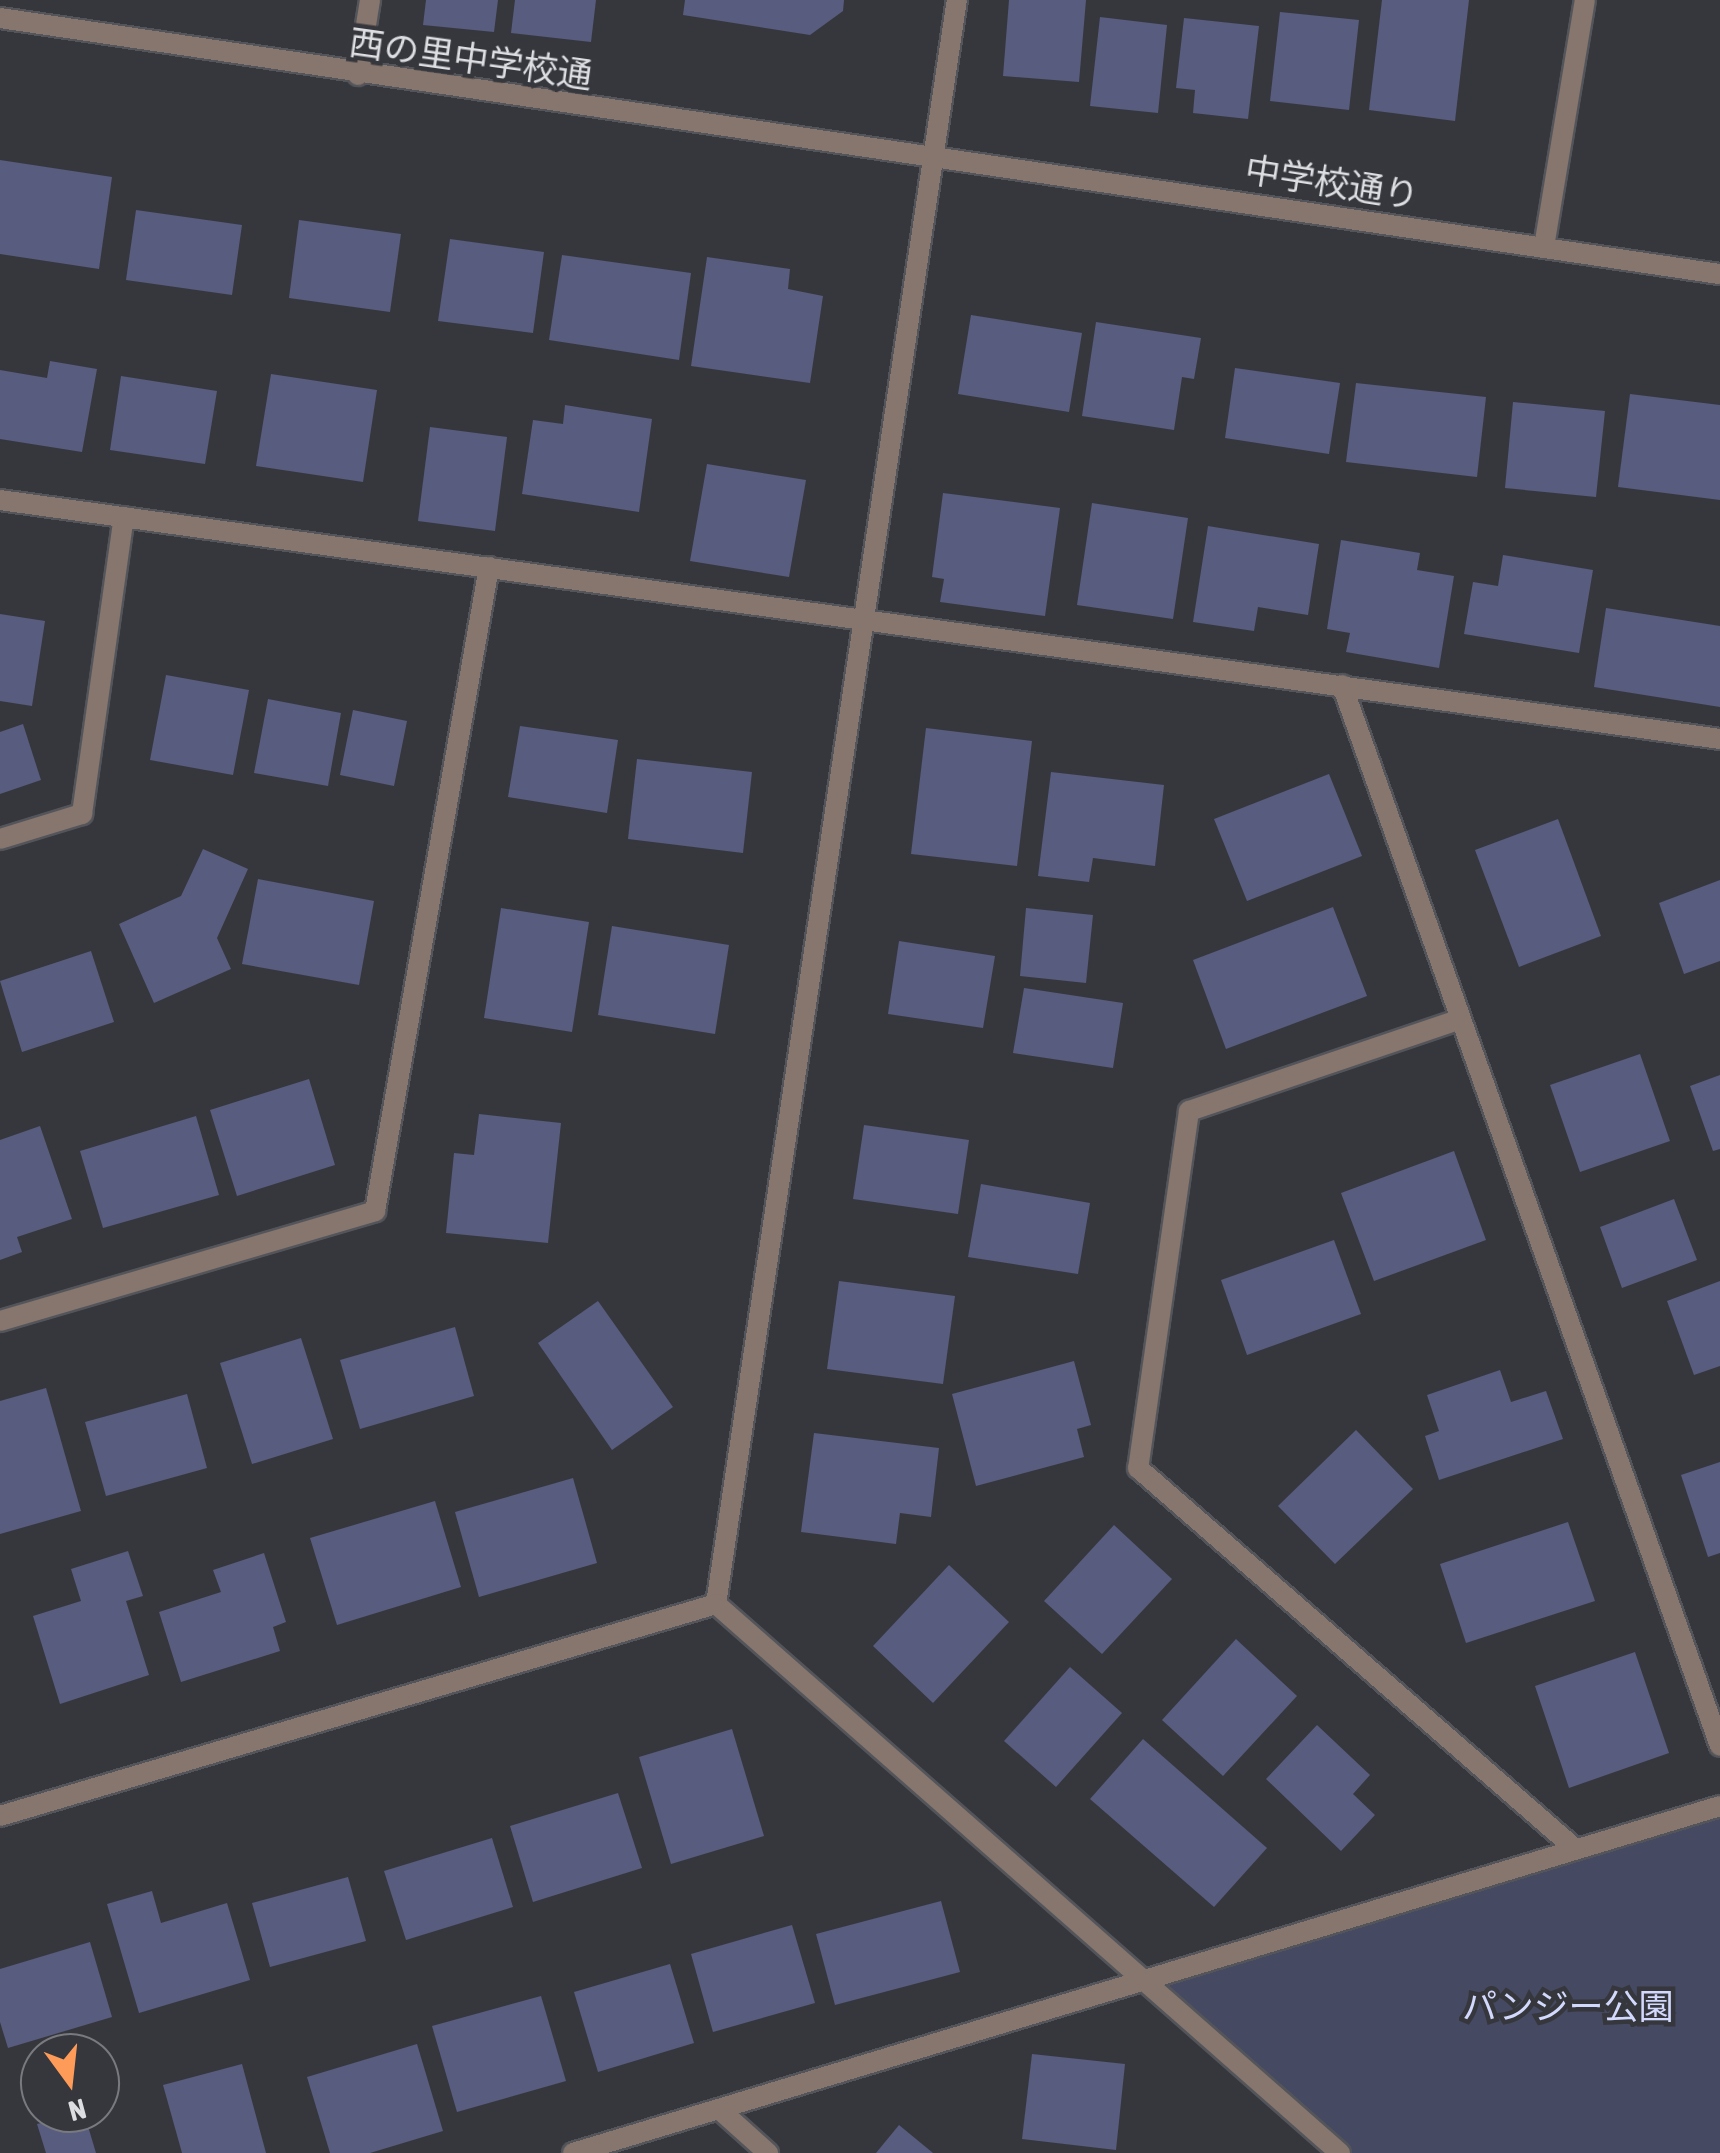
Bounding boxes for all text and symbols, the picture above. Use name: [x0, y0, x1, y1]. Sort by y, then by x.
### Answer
street label: 西の里中学校通: [347, 20, 595, 96]
street label: 中学校通り: [1242, 148, 1422, 216]
park label: パンジー公園: [1463, 1985, 1673, 2027]
north arrow: [20, 2033, 120, 2133]
text: N: [65, 2092, 89, 2128]

